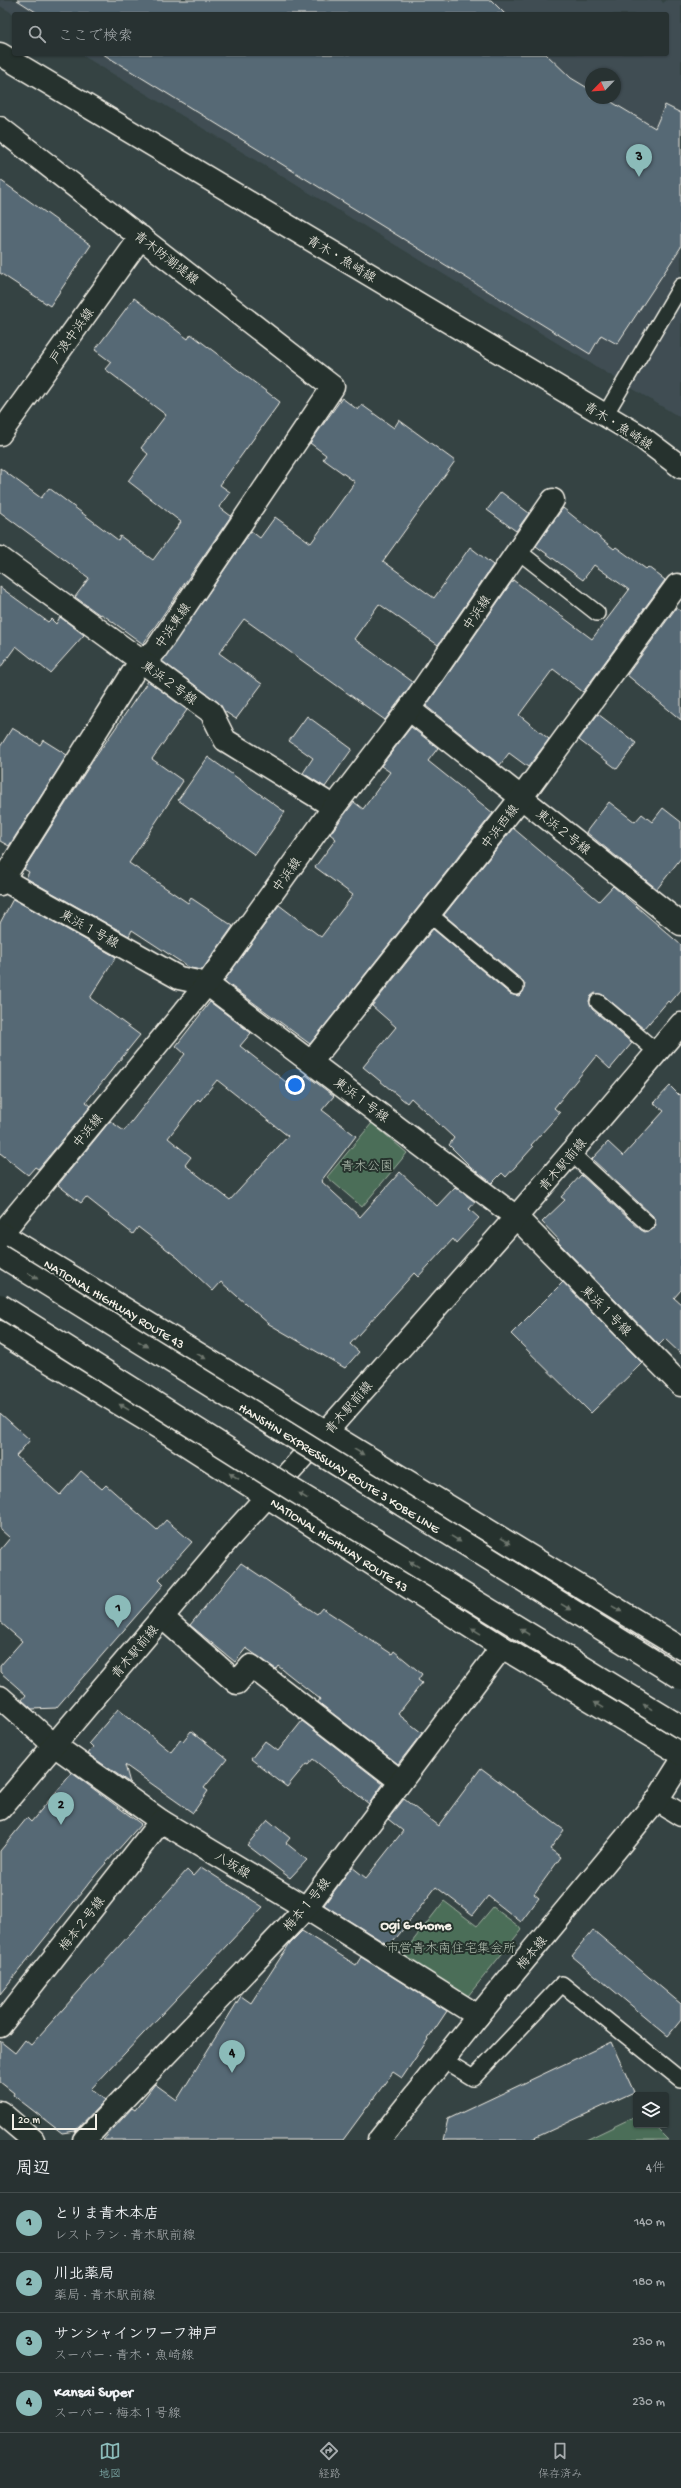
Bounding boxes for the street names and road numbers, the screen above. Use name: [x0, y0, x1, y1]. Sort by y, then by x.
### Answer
street label: 青木防潮堤線: [130, 228, 202, 290]
street label: 青木・魚崎線: [303, 234, 379, 287]
street label: 戸浪中浜線: [47, 304, 99, 367]
street label: 青木・魚崎線: [581, 400, 656, 455]
street label: 中浜線: [461, 592, 496, 634]
street label: 中浜東線: [153, 600, 196, 652]
street label: 東浜２号線: [138, 658, 201, 710]
street label: 中浜西線: [479, 802, 523, 853]
street label: 東浜２号線: [532, 806, 594, 859]
street label: 中浜線: [270, 854, 306, 896]
street label: 東浜１号線: [57, 907, 122, 953]
street label: 東浜１号線: [330, 1075, 392, 1127]
street label: 中浜線: [71, 1111, 108, 1151]
street label: 青木駅前線: [536, 1135, 592, 1195]
street label: NATIONAL HIGHWAY ROUTE 43: [41, 1257, 187, 1353]
street label: 東浜１号線: [577, 1283, 635, 1341]
street label: 青木駅前線: [322, 1378, 378, 1438]
street label: HANSHIN EXPRESSWAY ROUTE 3 KOBE LINE: [235, 1401, 443, 1538]
street label: NATIONAL HIGHWAY ROUTE 43: [267, 1496, 411, 1596]
street label: 青木駅前線: [109, 1621, 163, 1682]
street label: 八坂線: [211, 1850, 253, 1883]
street label: 梅本１号線: [281, 1874, 335, 1935]
street label: 梅本２号線: [56, 1893, 109, 1955]
street label: 梅本線: [515, 1933, 552, 1973]

